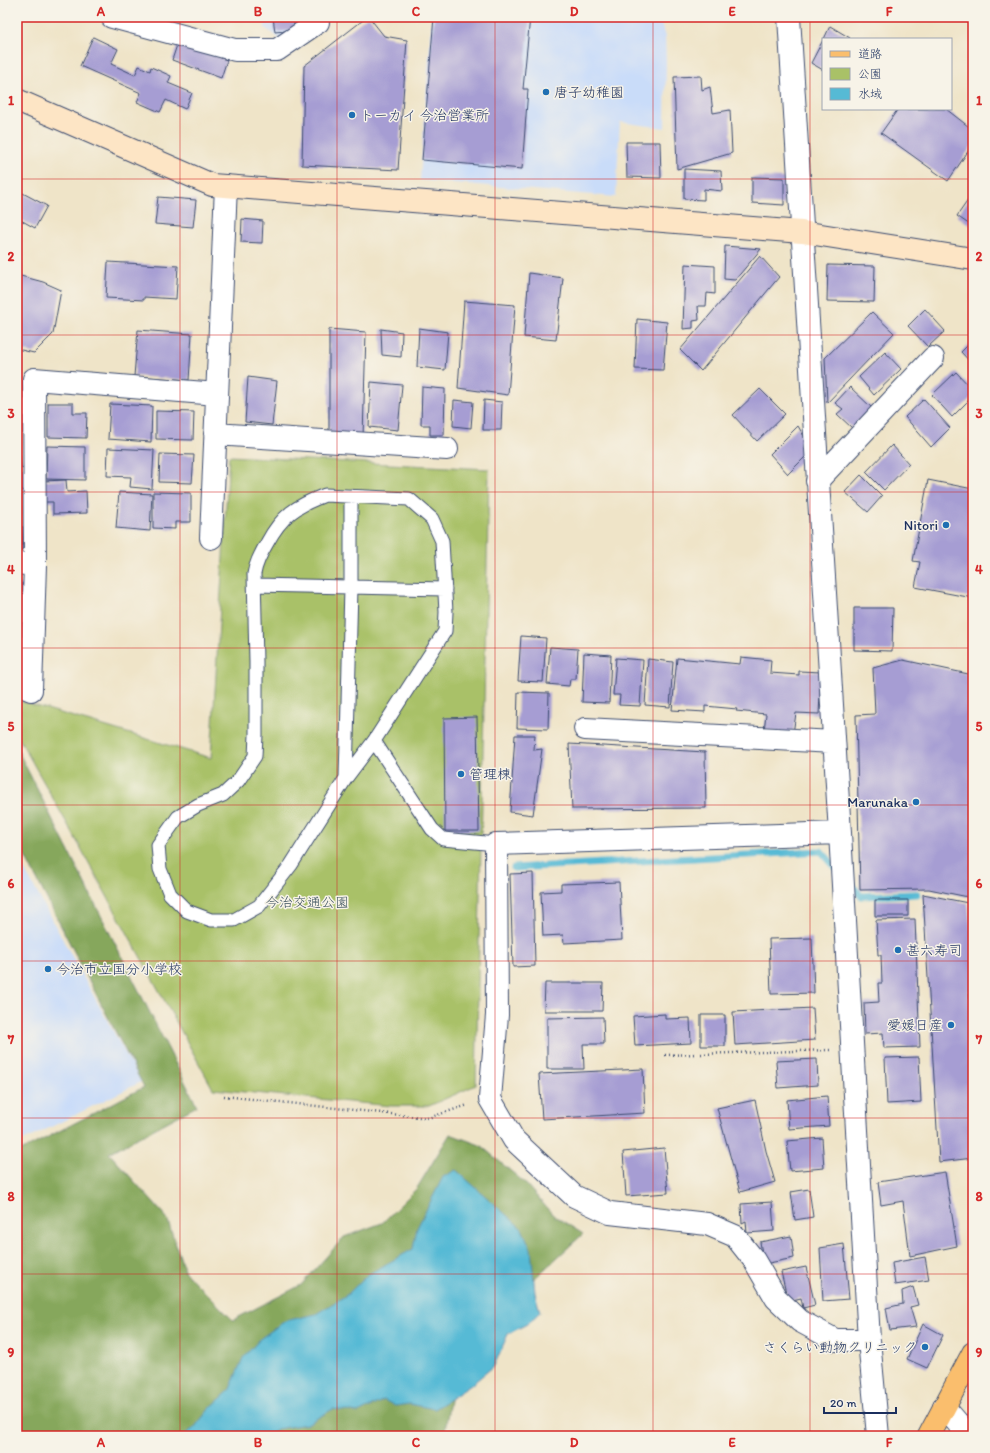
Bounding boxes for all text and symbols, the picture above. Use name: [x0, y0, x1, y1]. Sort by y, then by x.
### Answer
text: A: [96, 4, 106, 19]
text: B: [254, 4, 263, 19]
text: C: [412, 4, 421, 19]
text: D: [570, 4, 579, 19]
text: E: [728, 4, 736, 19]
text: F: [886, 4, 893, 19]
legend: [822, 38, 952, 110]
text: 道路: [858, 47, 882, 61]
text: 公園: [858, 67, 882, 81]
place label: 唐子幼稚園: [554, 84, 624, 101]
marker: 唐子幼稚園: [541, 87, 551, 97]
text: 水域: [858, 87, 882, 101]
text: 1: [8, 93, 14, 108]
text: 1: [976, 93, 982, 108]
place label: トーカイ 今治営業所: [360, 107, 489, 124]
marker: トーカイ 今治営業所: [347, 110, 357, 120]
text: 2: [8, 249, 15, 264]
text: 2: [976, 249, 983, 264]
text: 3: [7, 406, 15, 421]
text: 3: [975, 406, 983, 421]
place label: Nitori: [904, 517, 938, 534]
marker: Nitori: [941, 520, 951, 530]
text: 4: [7, 562, 15, 577]
text: 4: [975, 562, 983, 577]
text: 5: [8, 719, 15, 734]
text: 5: [976, 719, 983, 734]
place label: 管理棟: [469, 766, 512, 783]
marker: 管理棟: [456, 769, 466, 779]
place label: Marunaka: [847, 794, 909, 811]
marker: Marunaka: [911, 797, 921, 807]
text: 6: [8, 876, 15, 891]
text: 6: [976, 876, 983, 891]
park label: 今治交通公園: [265, 894, 349, 911]
place label: 甚六寿司: [906, 942, 962, 959]
marker: 甚六寿司: [893, 945, 903, 955]
place label: 今治市立国分小学校: [56, 961, 182, 978]
marker: 今治市立国分小学校: [43, 964, 53, 974]
place label: 愛媛日産: [887, 1017, 943, 1034]
marker: 愛媛日産: [946, 1020, 956, 1030]
text: 7: [7, 1032, 15, 1047]
text: 7: [975, 1032, 983, 1047]
text: 8: [7, 1189, 15, 1204]
text: 8: [975, 1189, 983, 1204]
place label: さくらい動物クリニック: [763, 1339, 917, 1356]
marker: さくらい動物クリニック: [920, 1342, 930, 1352]
text: 9: [8, 1345, 15, 1360]
text: 9: [976, 1345, 983, 1360]
scale bar: [824, 1389, 896, 1415]
text: 20 m: [830, 1396, 857, 1410]
text: A: [96, 1435, 106, 1450]
text: B: [254, 1435, 263, 1450]
text: C: [412, 1435, 421, 1450]
text: D: [570, 1435, 579, 1450]
text: E: [728, 1435, 736, 1450]
text: F: [886, 1435, 893, 1450]

